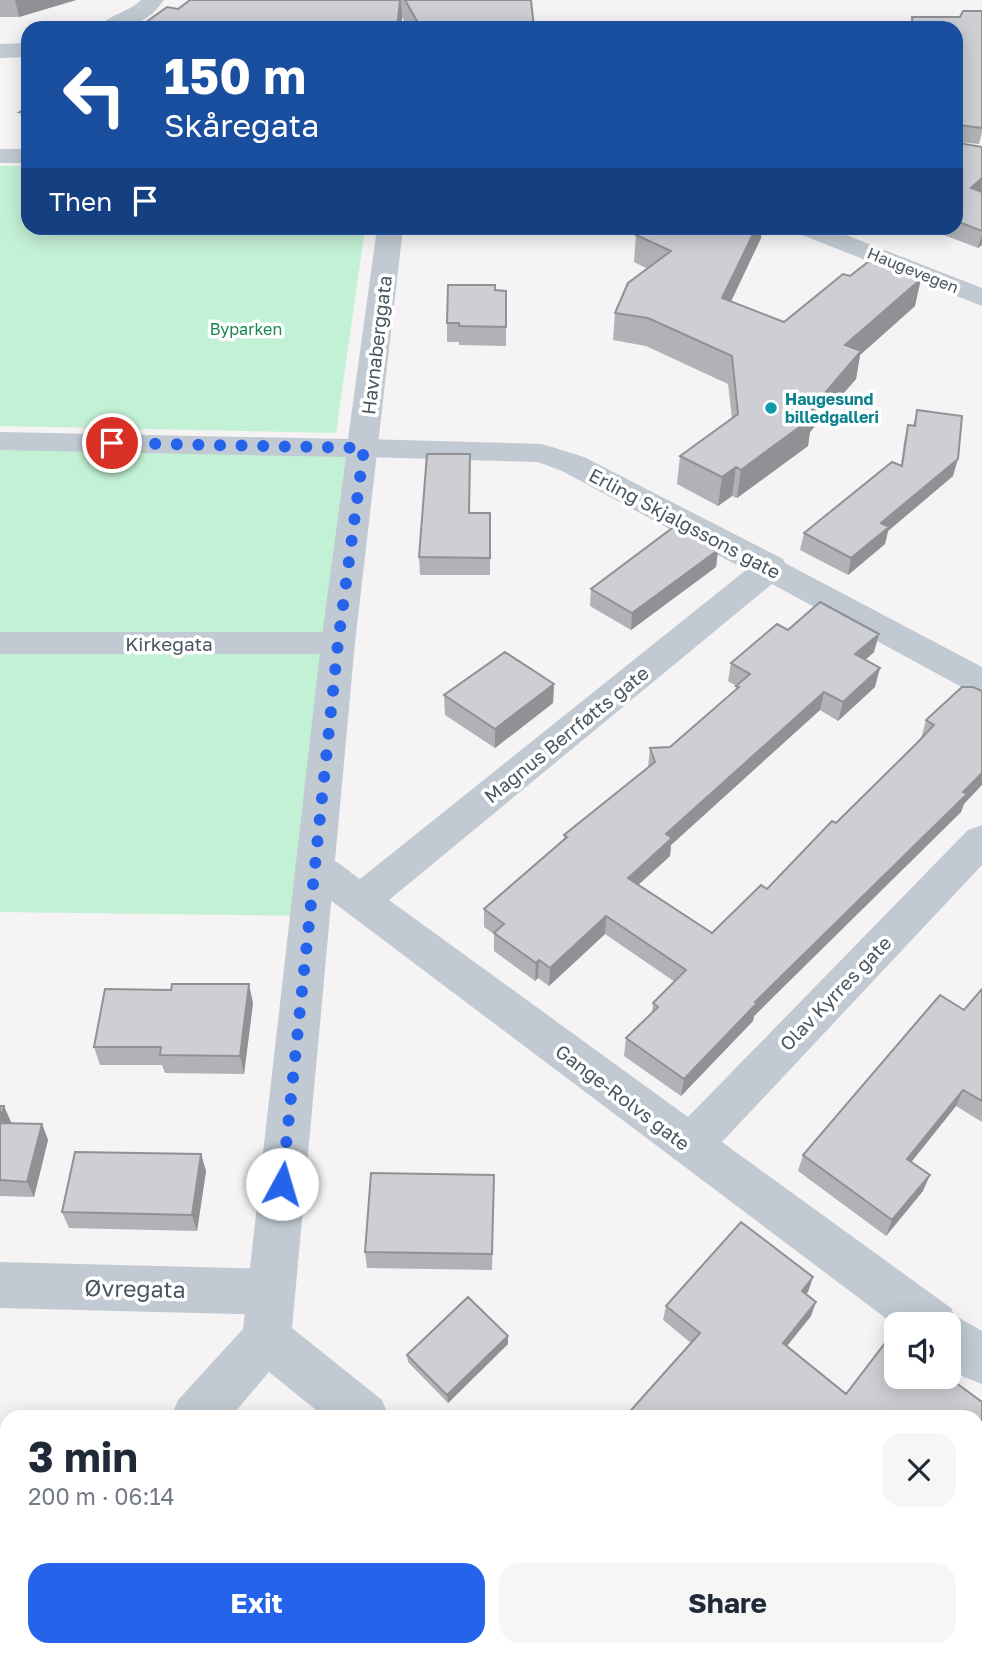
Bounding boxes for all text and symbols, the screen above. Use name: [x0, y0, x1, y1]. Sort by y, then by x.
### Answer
text: 150 m: [164, 46, 306, 105]
icon: left: [49, 49, 140, 140]
text: Skåregata: [164, 106, 319, 144]
icon: arrive: [126, 182, 164, 220]
text: Then: [49, 186, 112, 217]
street label: Haugevegen: [864, 243, 962, 297]
street label: Havnaberggata: [356, 274, 396, 416]
park label: Byparken: [210, 319, 282, 339]
place label: Haugesund billedgalleri: [785, 389, 879, 427]
marker: Haugesund billedgalleri: [763, 400, 779, 416]
pin: [82, 413, 142, 473]
icon: arrive: [93, 424, 131, 462]
street label: Erling Skjalgssons gate: [585, 463, 785, 583]
street label: Kirkegata: [125, 632, 213, 655]
street label: Magnus Berrføtts gate: [479, 661, 653, 807]
street label: Olav Kyrres gate: [775, 931, 895, 1055]
street label: Gange-Rolvs gate: [551, 1039, 695, 1155]
position arrow: [245, 1147, 319, 1221]
street label: Øvregata: [84, 1273, 186, 1303]
map controls: [884, 1312, 961, 1389]
button: sound: [884, 1312, 961, 1389]
text: 3 min: [28, 1431, 138, 1481]
button: close: [882, 1433, 956, 1507]
text: 200 m · 06:14: [28, 1482, 175, 1510]
button: Exit: [28, 1563, 485, 1643]
button: Share: [499, 1563, 956, 1643]

